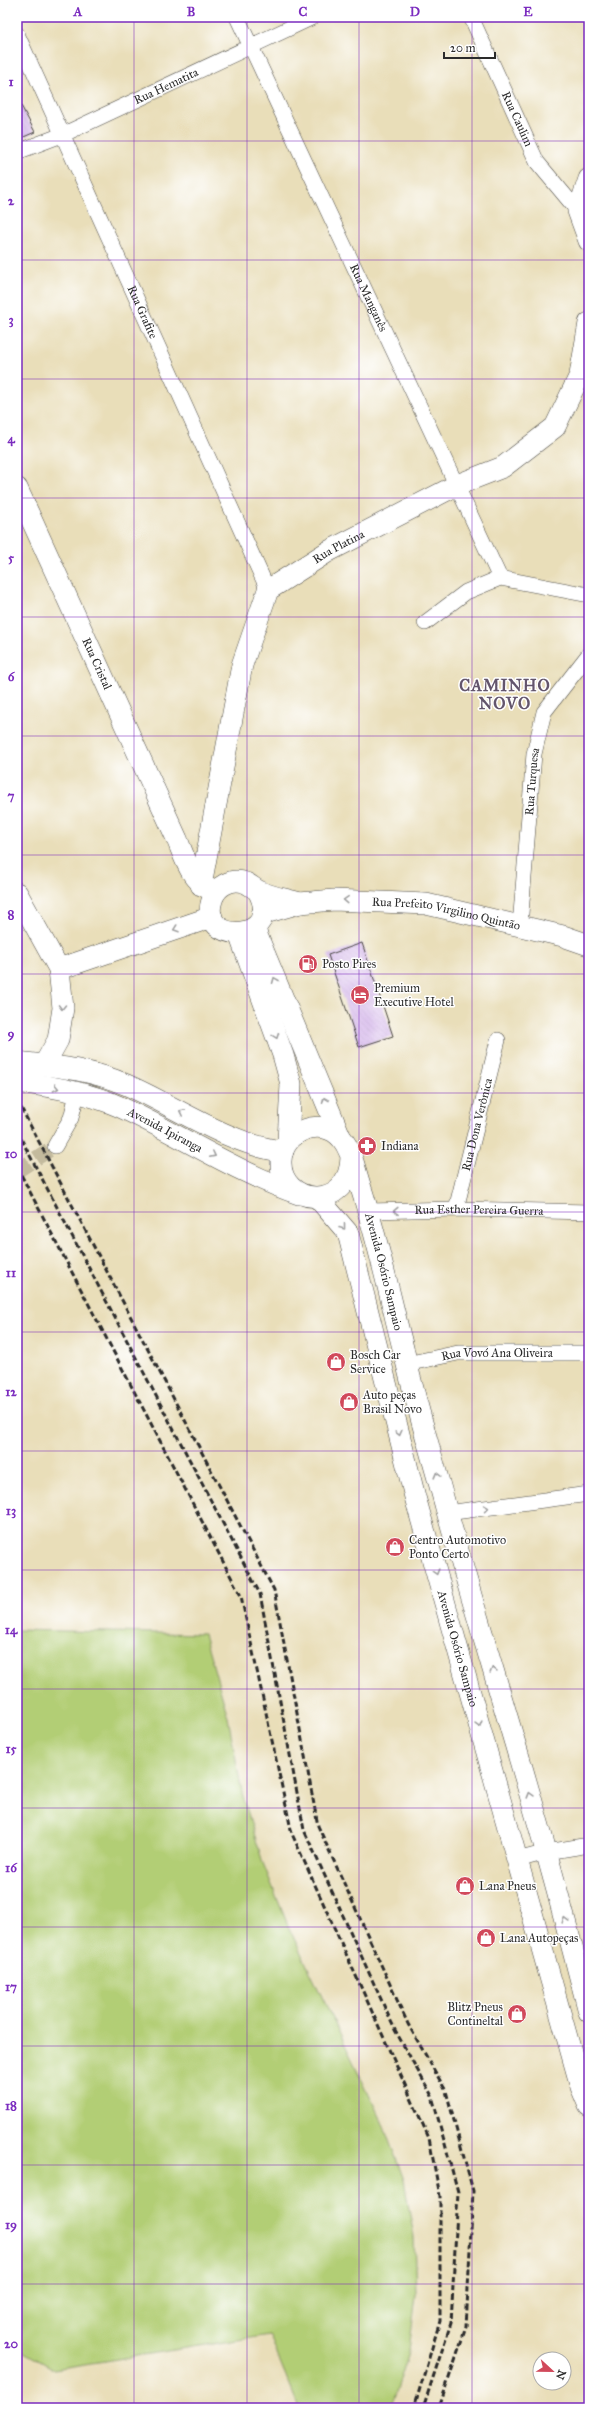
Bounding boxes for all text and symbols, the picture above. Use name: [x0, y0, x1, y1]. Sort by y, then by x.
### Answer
text: A: [73, 4, 83, 20]
text: B: [187, 4, 196, 20]
text: C: [299, 4, 308, 20]
text: D: [410, 4, 420, 20]
text: E: [523, 4, 533, 20]
scale bar: [444, 34, 495, 60]
text: 20 m: [450, 41, 476, 55]
street label: Rua Hematita: [131, 65, 201, 107]
text: 1: [8, 74, 14, 90]
street label: Rua Caulim: [499, 89, 536, 149]
text: 2: [8, 193, 15, 209]
street label: Rua Manganês: [347, 262, 390, 334]
street label: Rua Grafite: [124, 283, 161, 341]
text: 3: [8, 312, 14, 328]
text: 4: [7, 431, 15, 447]
street label: Rua Platina: [310, 527, 368, 567]
text: 5: [8, 550, 15, 566]
street label: Rua Cristal: [79, 636, 115, 692]
text: 6: [8, 669, 16, 685]
district label: CAMINHO NOVO: [459, 676, 551, 713]
street label: Rua Turquesa: [522, 745, 543, 816]
text: 7: [8, 788, 15, 804]
street label: Rua Prefeito Virgilino Quintão: [372, 895, 522, 933]
one-way arrow: [343, 896, 349, 905]
text: 8: [8, 907, 15, 923]
one-way arrow: [172, 925, 179, 933]
fuel station icon: Posto Pires: [297, 953, 319, 975]
place label: Posto Pires: [322, 957, 376, 971]
one-way arrow: [272, 977, 280, 984]
place label: Premium Executive Hotel: [374, 981, 454, 1009]
hotel icon: Premium Executive Hotel: [349, 984, 371, 1006]
one-way arrow: [58, 1004, 66, 1010]
text: 9: [8, 1026, 15, 1042]
one-way arrow: [272, 1032, 280, 1039]
street label: Rua Dona Verônica: [459, 1076, 495, 1172]
one-way arrow: [52, 1083, 59, 1091]
one-way arrow: [322, 1097, 330, 1105]
street label: Avenida Ipiranga: [124, 1104, 206, 1156]
one-way arrow: [179, 1109, 186, 1117]
pharmacy icon: Indiana: [356, 1135, 378, 1157]
place label: Indiana: [381, 1139, 420, 1153]
text: 10: [5, 1146, 18, 1162]
one-way arrow: [209, 1150, 216, 1158]
street label: Rua Esther Pereira Guerra: [414, 1202, 545, 1218]
one-way arrow: [393, 1206, 399, 1215]
street label: Avenida Osório Sampaio: [362, 1211, 405, 1332]
one-way arrow: [339, 1223, 346, 1230]
text: 11: [6, 1265, 16, 1281]
street label: Rua Vovó Ana Oliveira: [440, 1346, 554, 1363]
place label: Bosch Car Service: [350, 1348, 401, 1376]
shop icon: Bosch Car Service: [325, 1351, 347, 1373]
text: 12: [5, 1384, 17, 1400]
place label: Auto peças Brasil Novo: [362, 1388, 422, 1416]
shop icon: Auto peças Brasil Novo: [338, 1391, 360, 1413]
one-way arrow: [394, 1430, 402, 1436]
one-way arrow: [433, 1472, 442, 1479]
text: 13: [6, 1503, 16, 1519]
one-way arrow: [483, 1504, 489, 1513]
place label: Centro Automotivo Ponto Certo: [409, 1533, 506, 1561]
shop icon: Centro Automotivo Ponto Certo: [384, 1536, 406, 1558]
one-way arrow: [431, 1568, 440, 1575]
street label: Avenida Osório Sampaio: [434, 1588, 481, 1708]
text: 14: [5, 1622, 18, 1638]
one-way arrow: [489, 1667, 498, 1674]
one-way arrow: [474, 1720, 483, 1727]
text: 15: [5, 1741, 17, 1757]
one-way arrow: [526, 1792, 535, 1799]
text: 16: [5, 1860, 18, 1876]
shop icon: Lana Pneus: [454, 1875, 476, 1897]
place label: Lana Pneus: [479, 1879, 536, 1893]
one-way arrow: [561, 1917, 570, 1924]
shop icon: Lana Autopeças: [475, 1927, 497, 1949]
place label: Lana Autopeças: [500, 1931, 578, 1945]
text: 17: [5, 1979, 17, 1995]
place label: Blitz Pneus Contineltal: [447, 2000, 504, 2028]
shop icon: Blitz Pneus Contineltal: [506, 2003, 528, 2025]
text: 18: [5, 2098, 17, 2114]
text: 19: [5, 2217, 17, 2233]
text: 20: [4, 2336, 18, 2352]
north arrow: [532, 2351, 572, 2391]
text: N: [553, 2368, 569, 2382]

